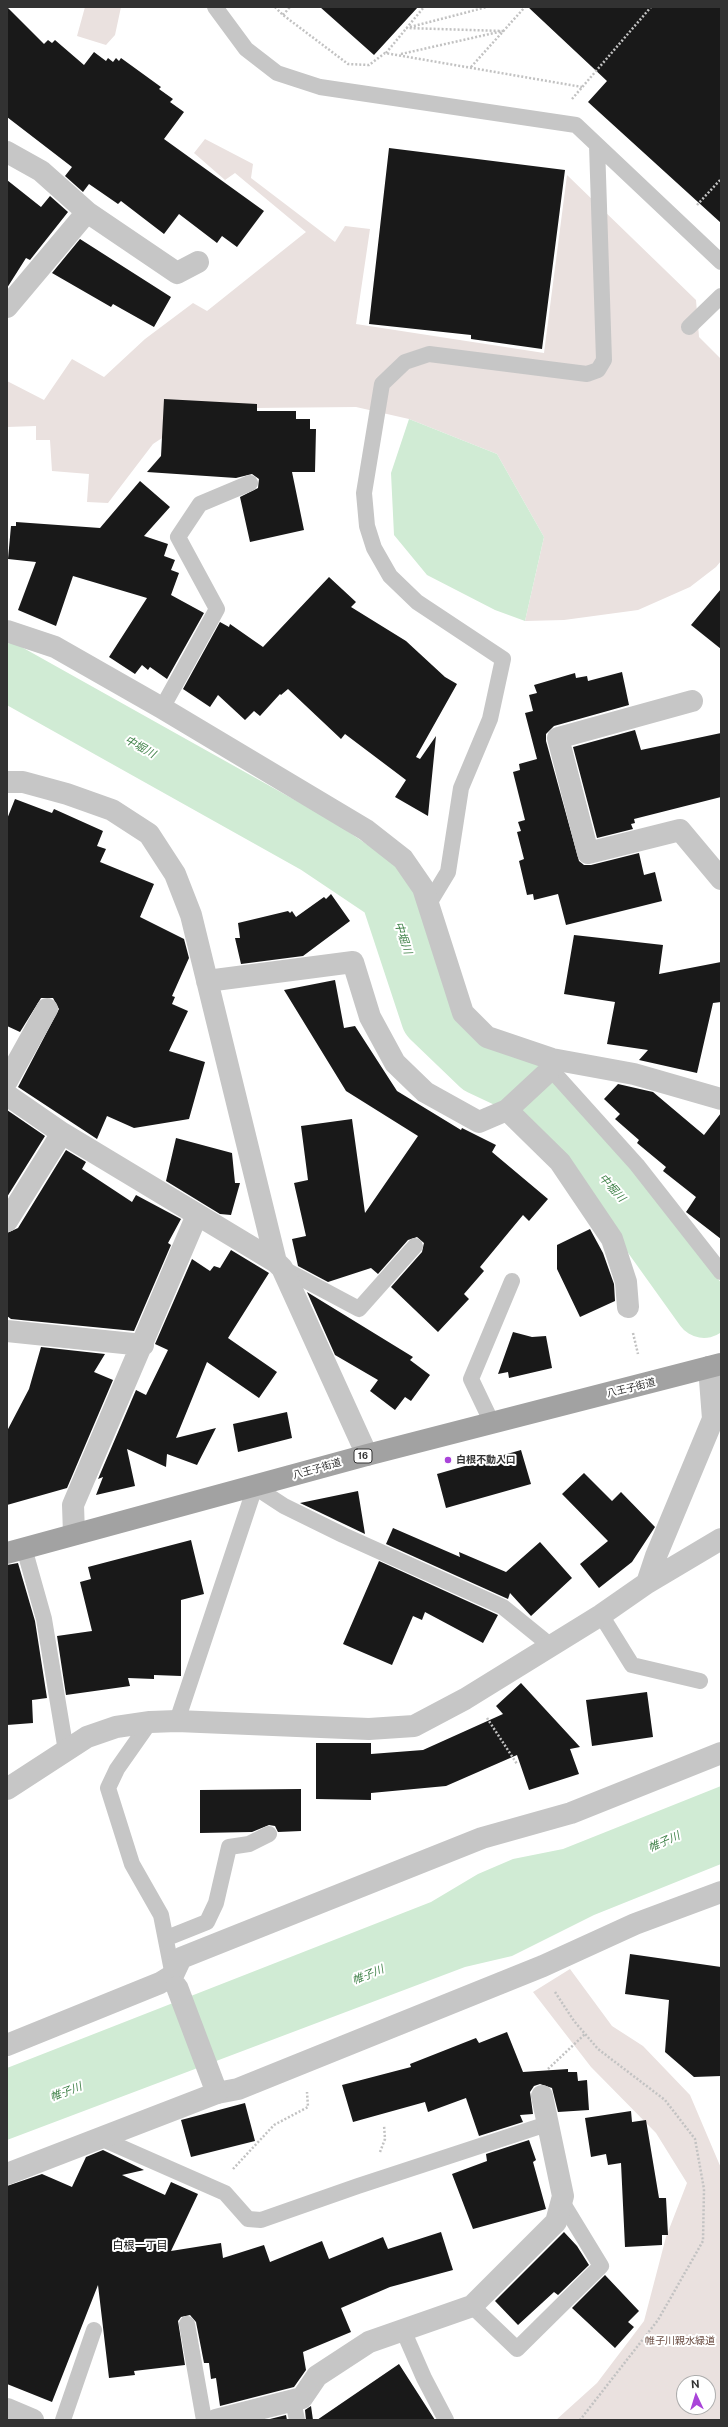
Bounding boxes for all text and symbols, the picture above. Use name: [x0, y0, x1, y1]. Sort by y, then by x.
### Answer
water label: 中堀川: [122, 733, 158, 761]
water label: 中堀川: [392, 920, 414, 956]
water label: 中堀川: [596, 1171, 628, 1205]
street label: 八王子街道: [605, 1376, 657, 1400]
road number: 16: [354, 1449, 372, 1463]
place label: 白根不動入口: [456, 1454, 516, 1466]
marker: 白根不動入口: [443, 1455, 453, 1465]
street label: 八王子街道: [291, 1456, 343, 1482]
water label: 帷子川: [646, 1829, 682, 1855]
water label: 帷子川: [350, 1963, 386, 1987]
water label: 帷子川: [48, 2080, 84, 2104]
district label: 白根一丁目: [113, 2239, 167, 2253]
park label: 帷子川親水緑道: [645, 2335, 715, 2347]
north arrow: [676, 2375, 716, 2415]
text: N: [691, 2378, 700, 2390]

